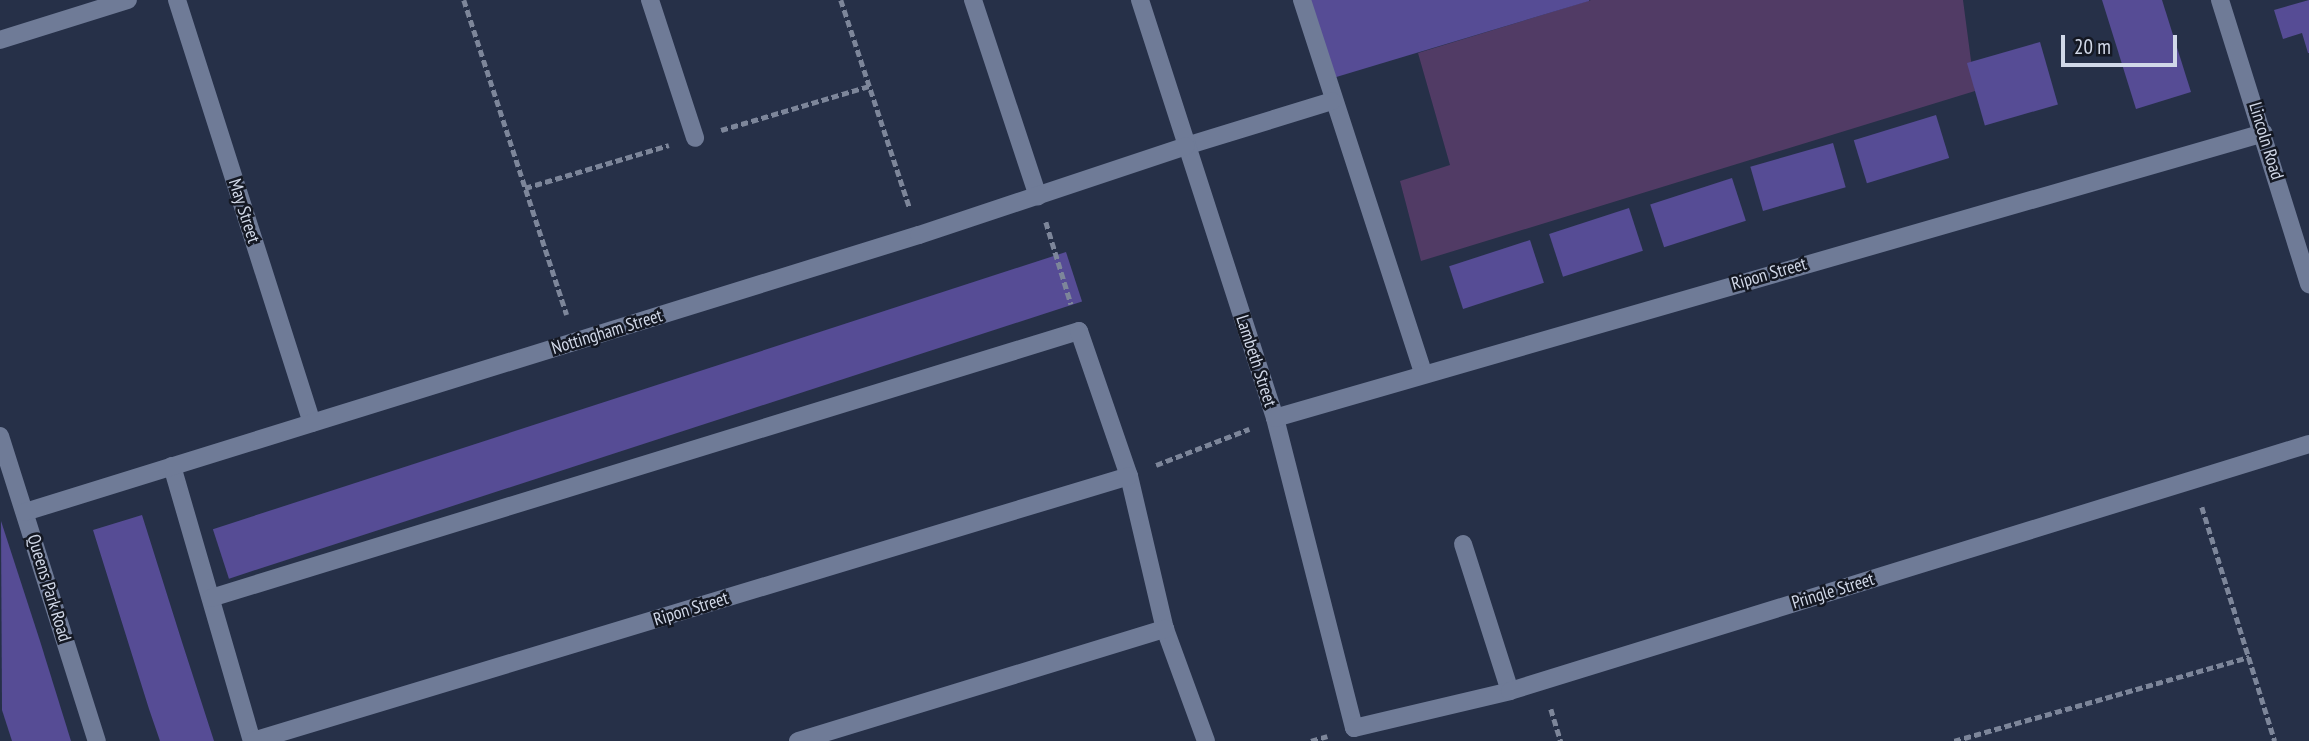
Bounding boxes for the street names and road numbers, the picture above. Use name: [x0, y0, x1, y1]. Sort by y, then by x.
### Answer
street label: Lincoln Road: [2244, 100, 2288, 182]
street label: May Street: [223, 176, 265, 246]
street label: Ripon Street: [1729, 253, 1809, 295]
street label: Nottingham Street: [549, 305, 665, 359]
street label: Lambeth Street: [1231, 312, 1281, 410]
street label: Queens Park Road: [22, 532, 76, 644]
street label: Pringle Street: [1789, 568, 1877, 614]
street label: Ripon Street: [651, 587, 731, 631]

